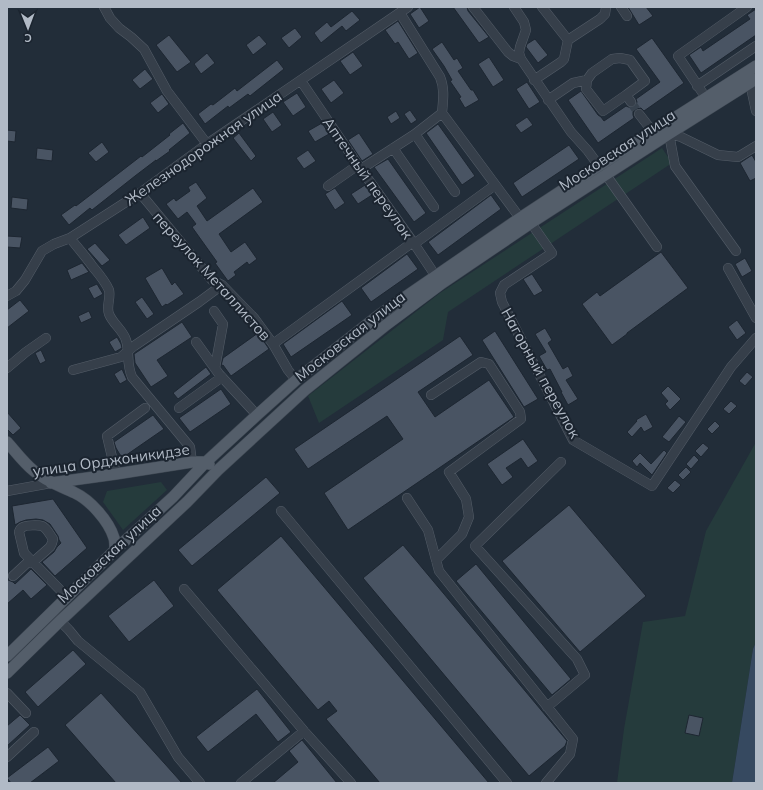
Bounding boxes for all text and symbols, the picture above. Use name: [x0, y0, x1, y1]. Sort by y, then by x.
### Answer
north arrow: [8, 8, 48, 48]
text: С: [24, 31, 32, 45]
street label: Железнодорожная улица: [121, 86, 285, 210]
street label: Московская улица: [555, 105, 679, 195]
street label: Аптечный переулок: [319, 113, 418, 243]
street label: переулок Металлистов: [149, 208, 275, 344]
street label: Московская улица: [291, 287, 409, 385]
street label: Нагорный переулок: [497, 305, 585, 442]
street label: улица Орджоникидзе: [31, 440, 191, 480]
street label: Московская улица: [53, 501, 165, 607]

